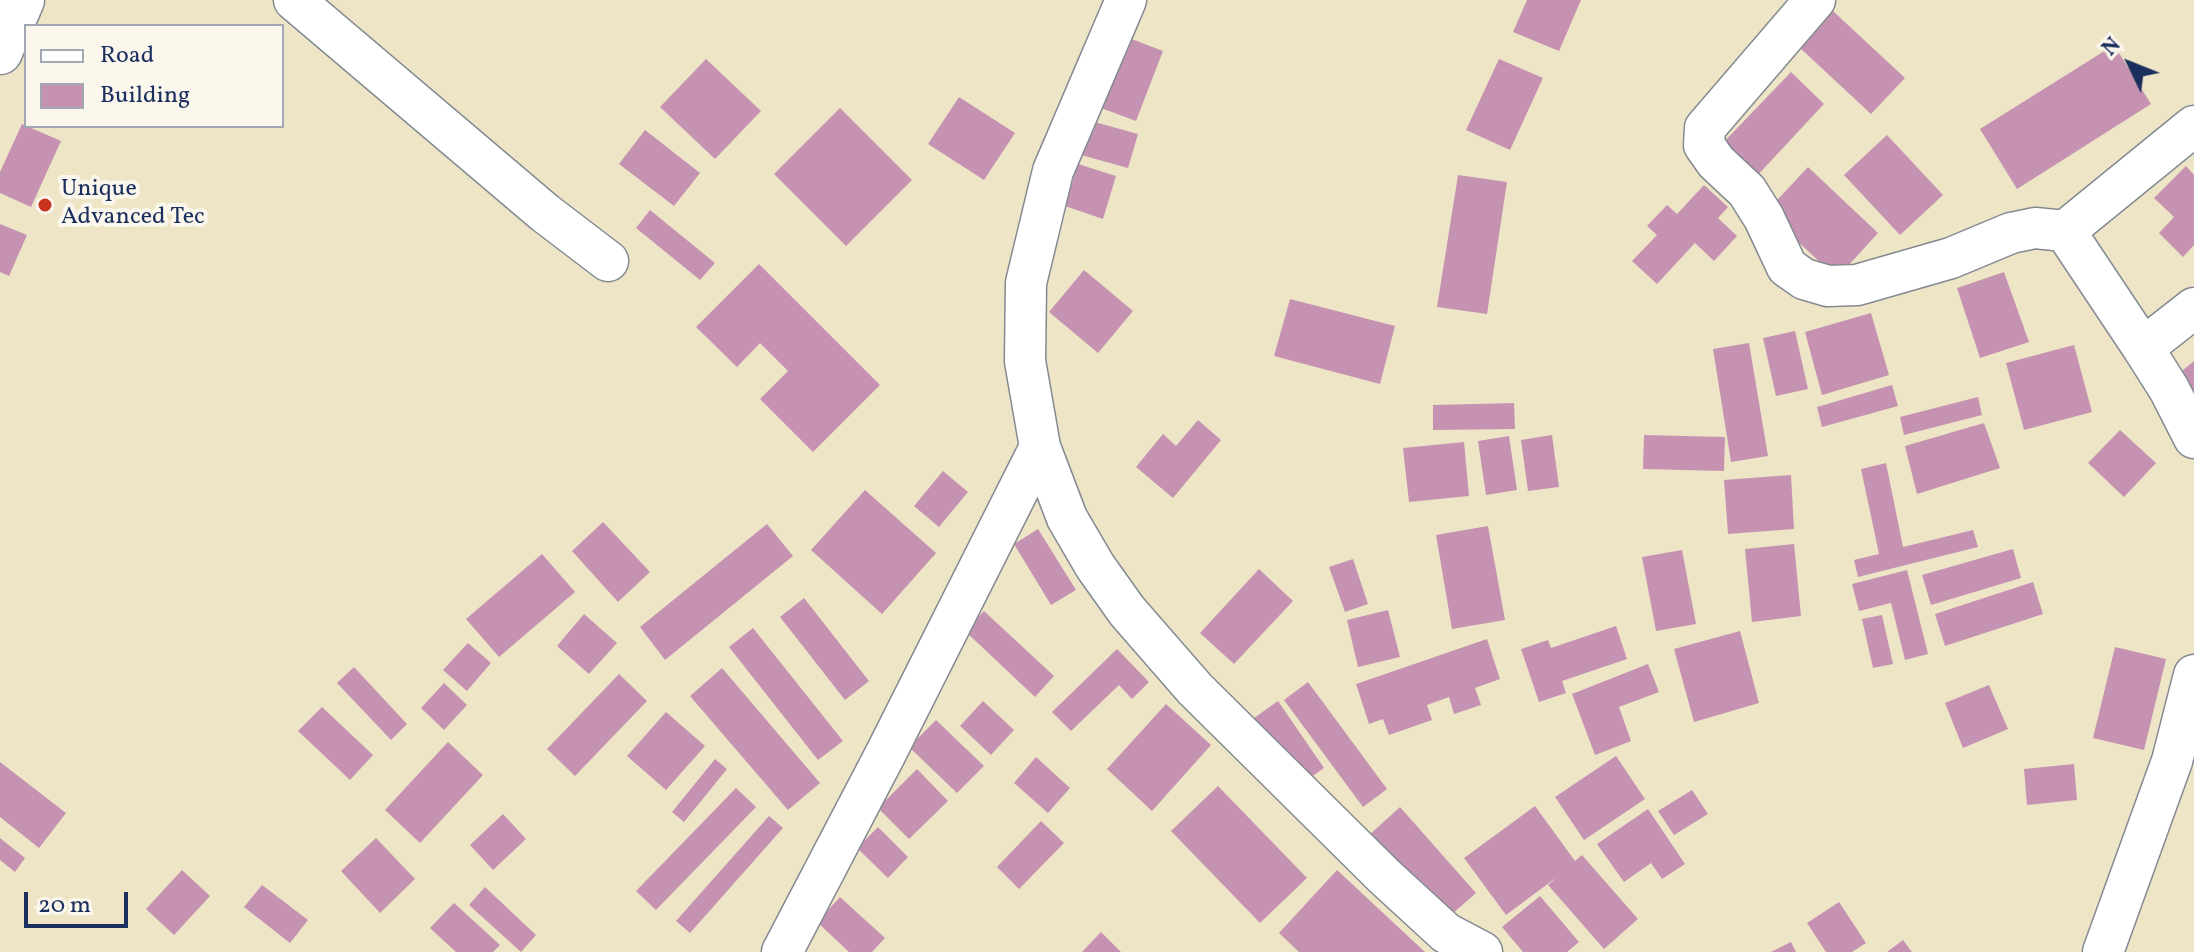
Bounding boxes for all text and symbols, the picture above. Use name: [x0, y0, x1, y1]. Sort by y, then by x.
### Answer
legend: [24, 24, 284, 128]
north arrow: [2090, 24, 2170, 104]
text: N: [2095, 31, 2129, 64]
text: Road: [100, 39, 154, 73]
text: Building: [100, 79, 190, 113]
place label: Unique Advanced Tec: [61, 177, 205, 233]
marker: Unique Advanced Tec: [36, 196, 54, 214]
scale bar: [28, 876, 132, 926]
text: 20 m: [38, 889, 91, 923]

